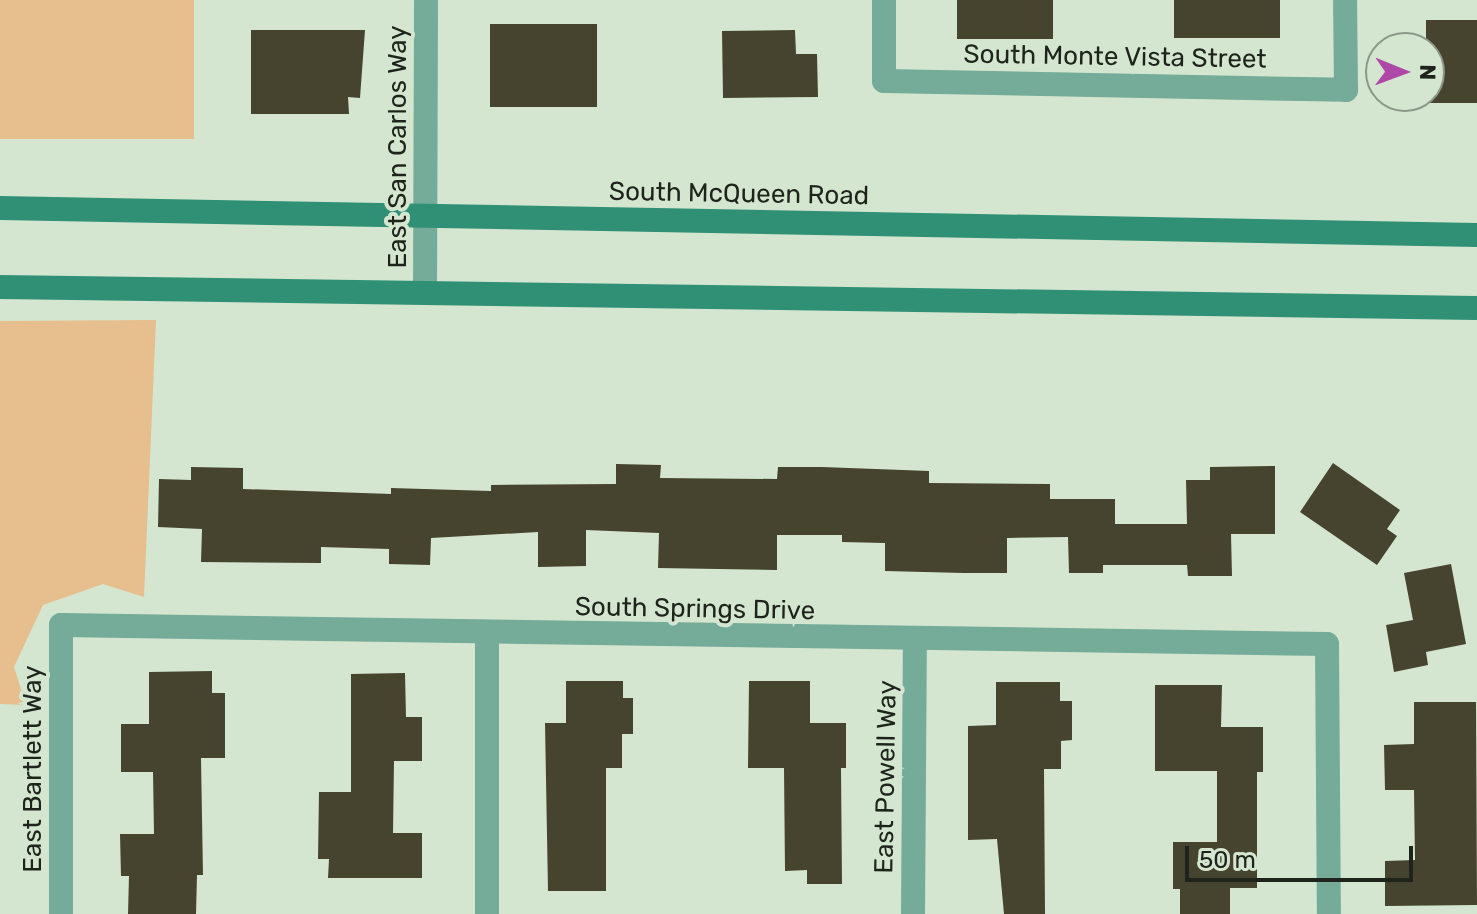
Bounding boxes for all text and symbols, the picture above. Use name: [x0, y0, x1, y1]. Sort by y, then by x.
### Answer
street label: East San Carlos Way: [382, 25, 414, 269]
north arrow: [1365, 32, 1445, 112]
street label: South Monte Vista Street: [963, 39, 1267, 75]
text: N: [1414, 64, 1441, 81]
street label: South McQueen Road: [609, 176, 869, 212]
street label: South Springs Drive: [575, 591, 815, 627]
street label: East Bartlett Way: [17, 665, 49, 873]
street label: East Powell Way: [869, 680, 903, 874]
scale bar: [1189, 830, 1417, 880]
text: 50 m: [1199, 846, 1256, 874]

